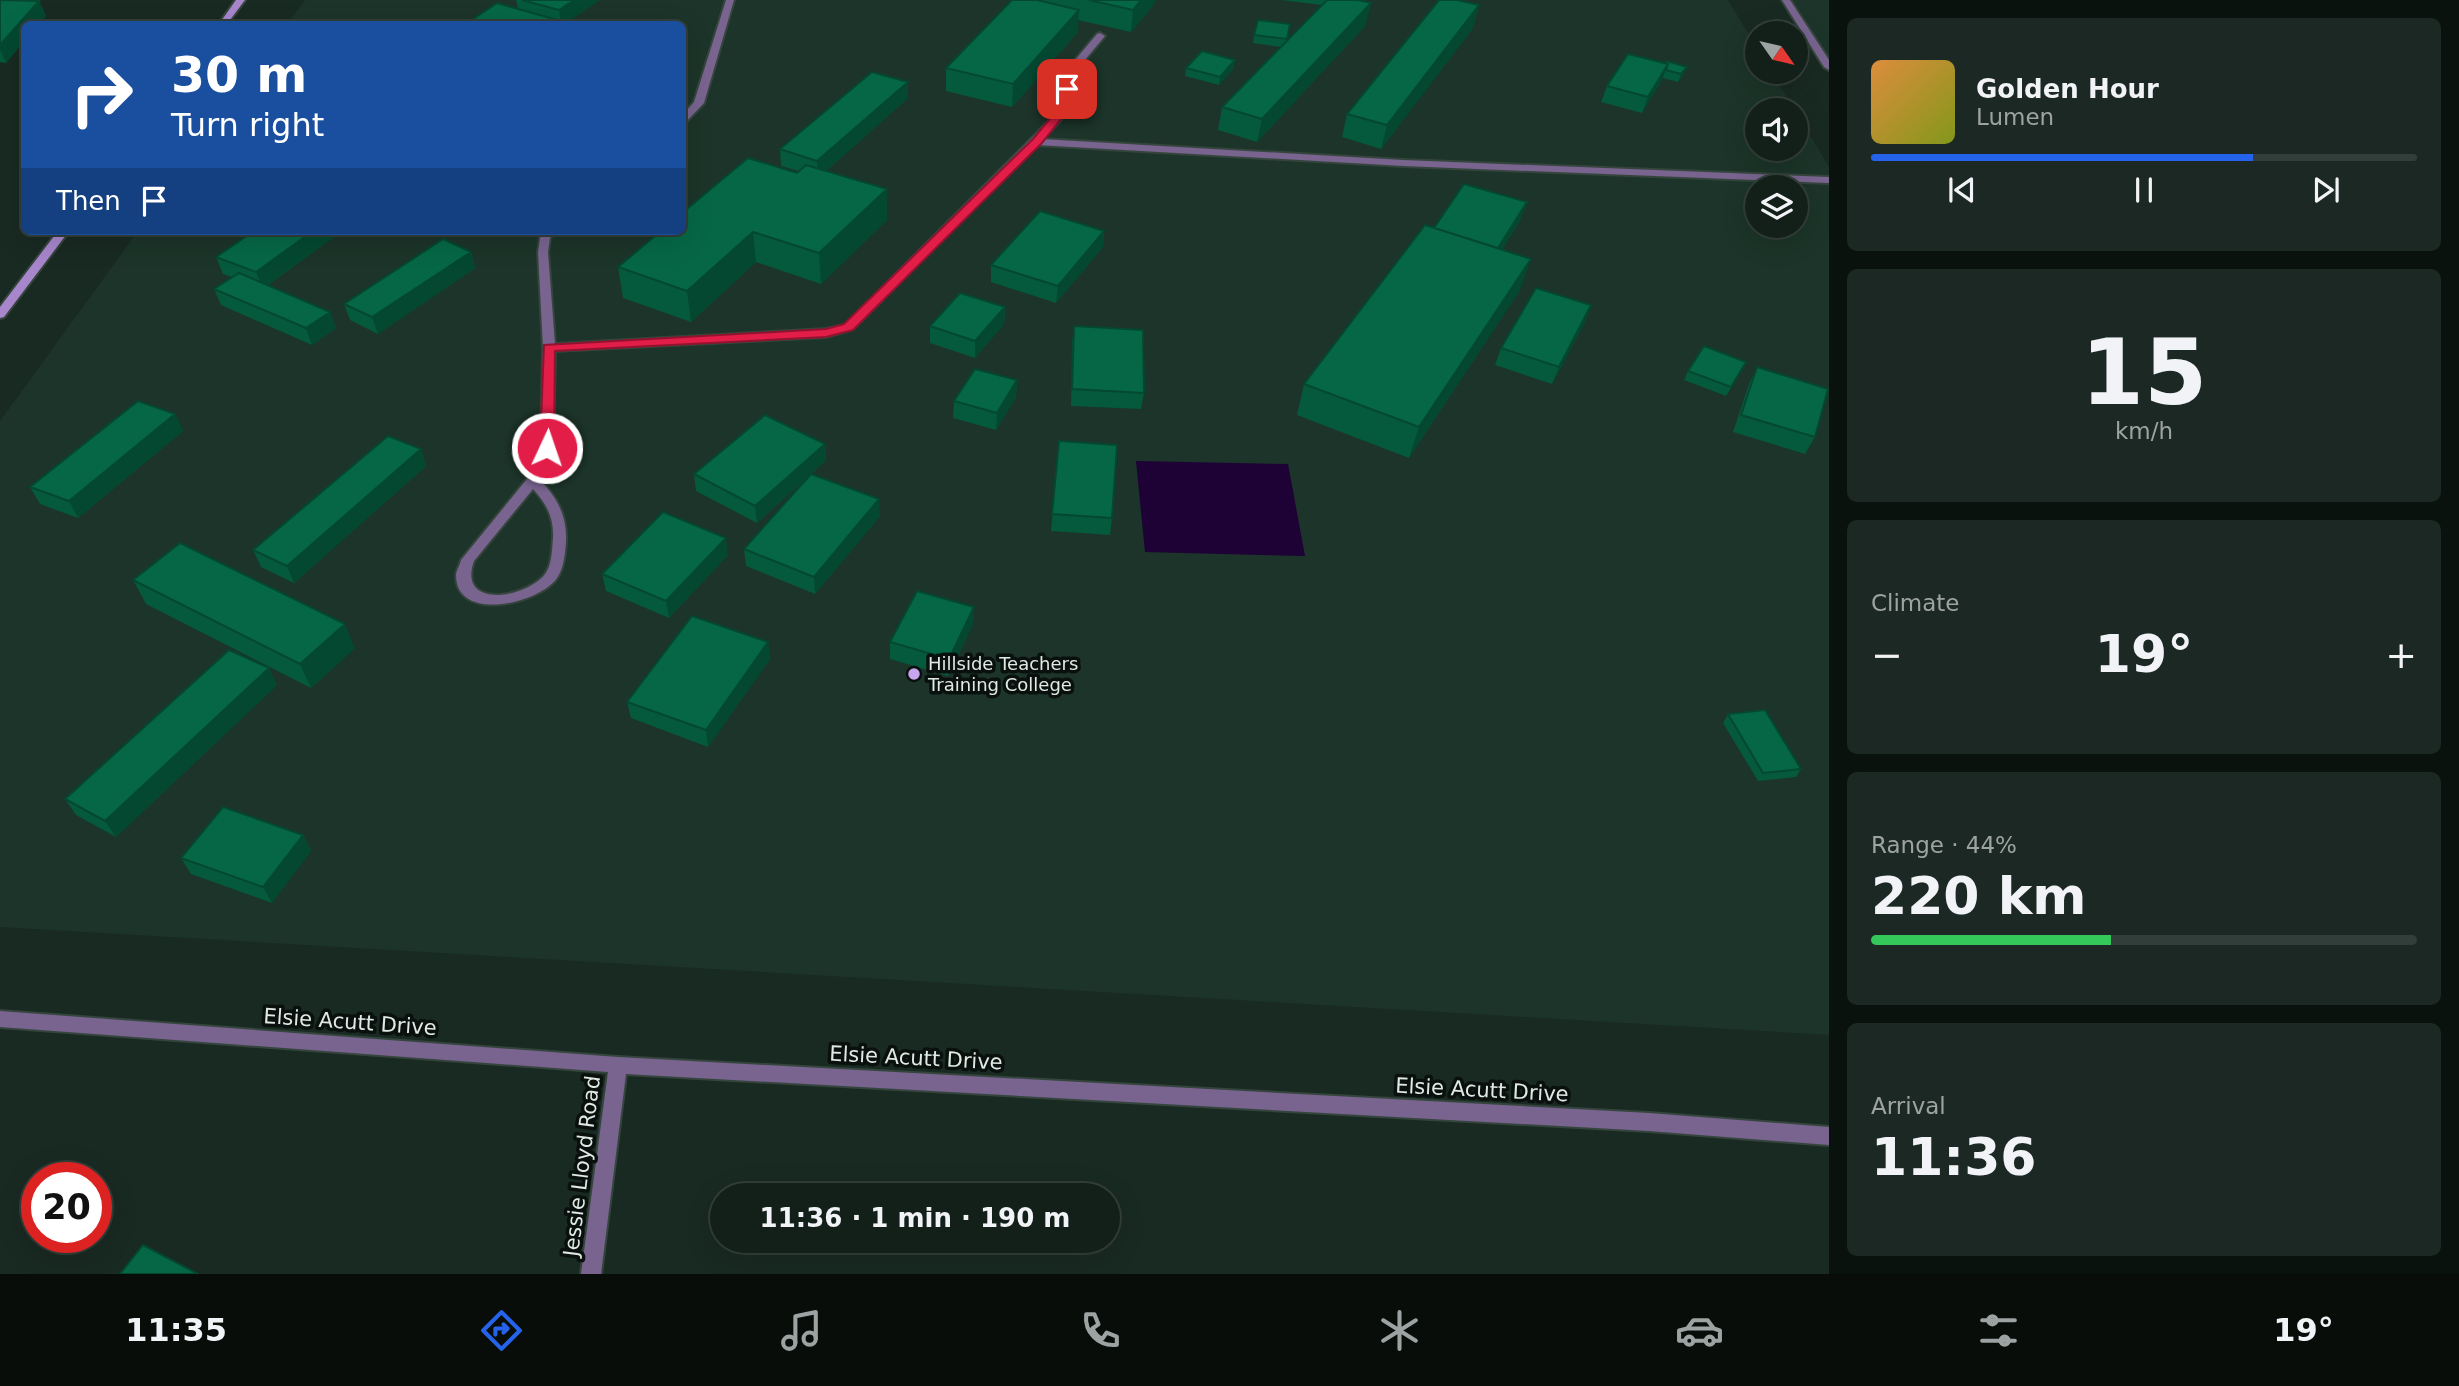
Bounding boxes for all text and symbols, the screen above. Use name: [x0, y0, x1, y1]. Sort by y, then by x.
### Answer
north arrow: [1745, 21, 1808, 84]
map controls: [1745, 21, 1808, 238]
text: 30 m: [171, 47, 307, 104]
icon: right: [56, 49, 147, 140]
pin: [1037, 59, 1097, 119]
icon: arrive: [1048, 70, 1086, 108]
text: Golden Hour: [1976, 74, 2159, 104]
button: sound: [1745, 98, 1808, 161]
text: Lumen: [1976, 104, 2054, 130]
text: Turn right: [171, 106, 324, 144]
icon: previous: [1943, 171, 1981, 209]
icon: pause: [2125, 171, 2163, 209]
icon: next: [2307, 171, 2345, 209]
button: layers: [1745, 175, 1808, 238]
icon: arrive: [135, 182, 173, 220]
text: Then: [56, 186, 121, 216]
text: 15: [2081, 320, 2207, 425]
position arrow: [510, 411, 584, 485]
text: km/h: [2115, 418, 2173, 444]
text: Climate: [1871, 590, 1960, 616]
text: 19°: [2095, 624, 2193, 684]
text: −: [1871, 633, 1903, 677]
text: +: [2385, 633, 2417, 677]
place label: Hillside Teachers Training College: [927, 653, 1078, 695]
marker: Hillside Teachers Training College: [906, 666, 922, 682]
text: Range · 44%: [1871, 832, 2017, 858]
text: 220 km: [1871, 866, 2086, 926]
street label: Elsie Acutt Drive: [263, 1004, 437, 1040]
street label: Elsie Acutt Drive: [829, 1041, 1003, 1075]
street label: Elsie Acutt Drive: [1395, 1073, 1569, 1107]
street label: Jessie Lloyd Road: [559, 1074, 605, 1260]
text: Arrival: [1871, 1093, 1946, 1119]
text: 11:36: [1871, 1127, 2037, 1187]
speed limit sign: 20: [21, 1162, 112, 1253]
text: 11:36 · 1 min · 190 m: [760, 1203, 1070, 1233]
icon: directions: [477, 1306, 526, 1355]
icon: music: [777, 1306, 826, 1355]
icon: phone: [1076, 1306, 1125, 1355]
icon: climate: [1375, 1306, 1424, 1355]
icon: car: [1675, 1306, 1724, 1355]
icon: filters: [1974, 1306, 2023, 1355]
text: 11:35: [125, 1311, 227, 1349]
text: 19°: [2273, 1311, 2334, 1349]

